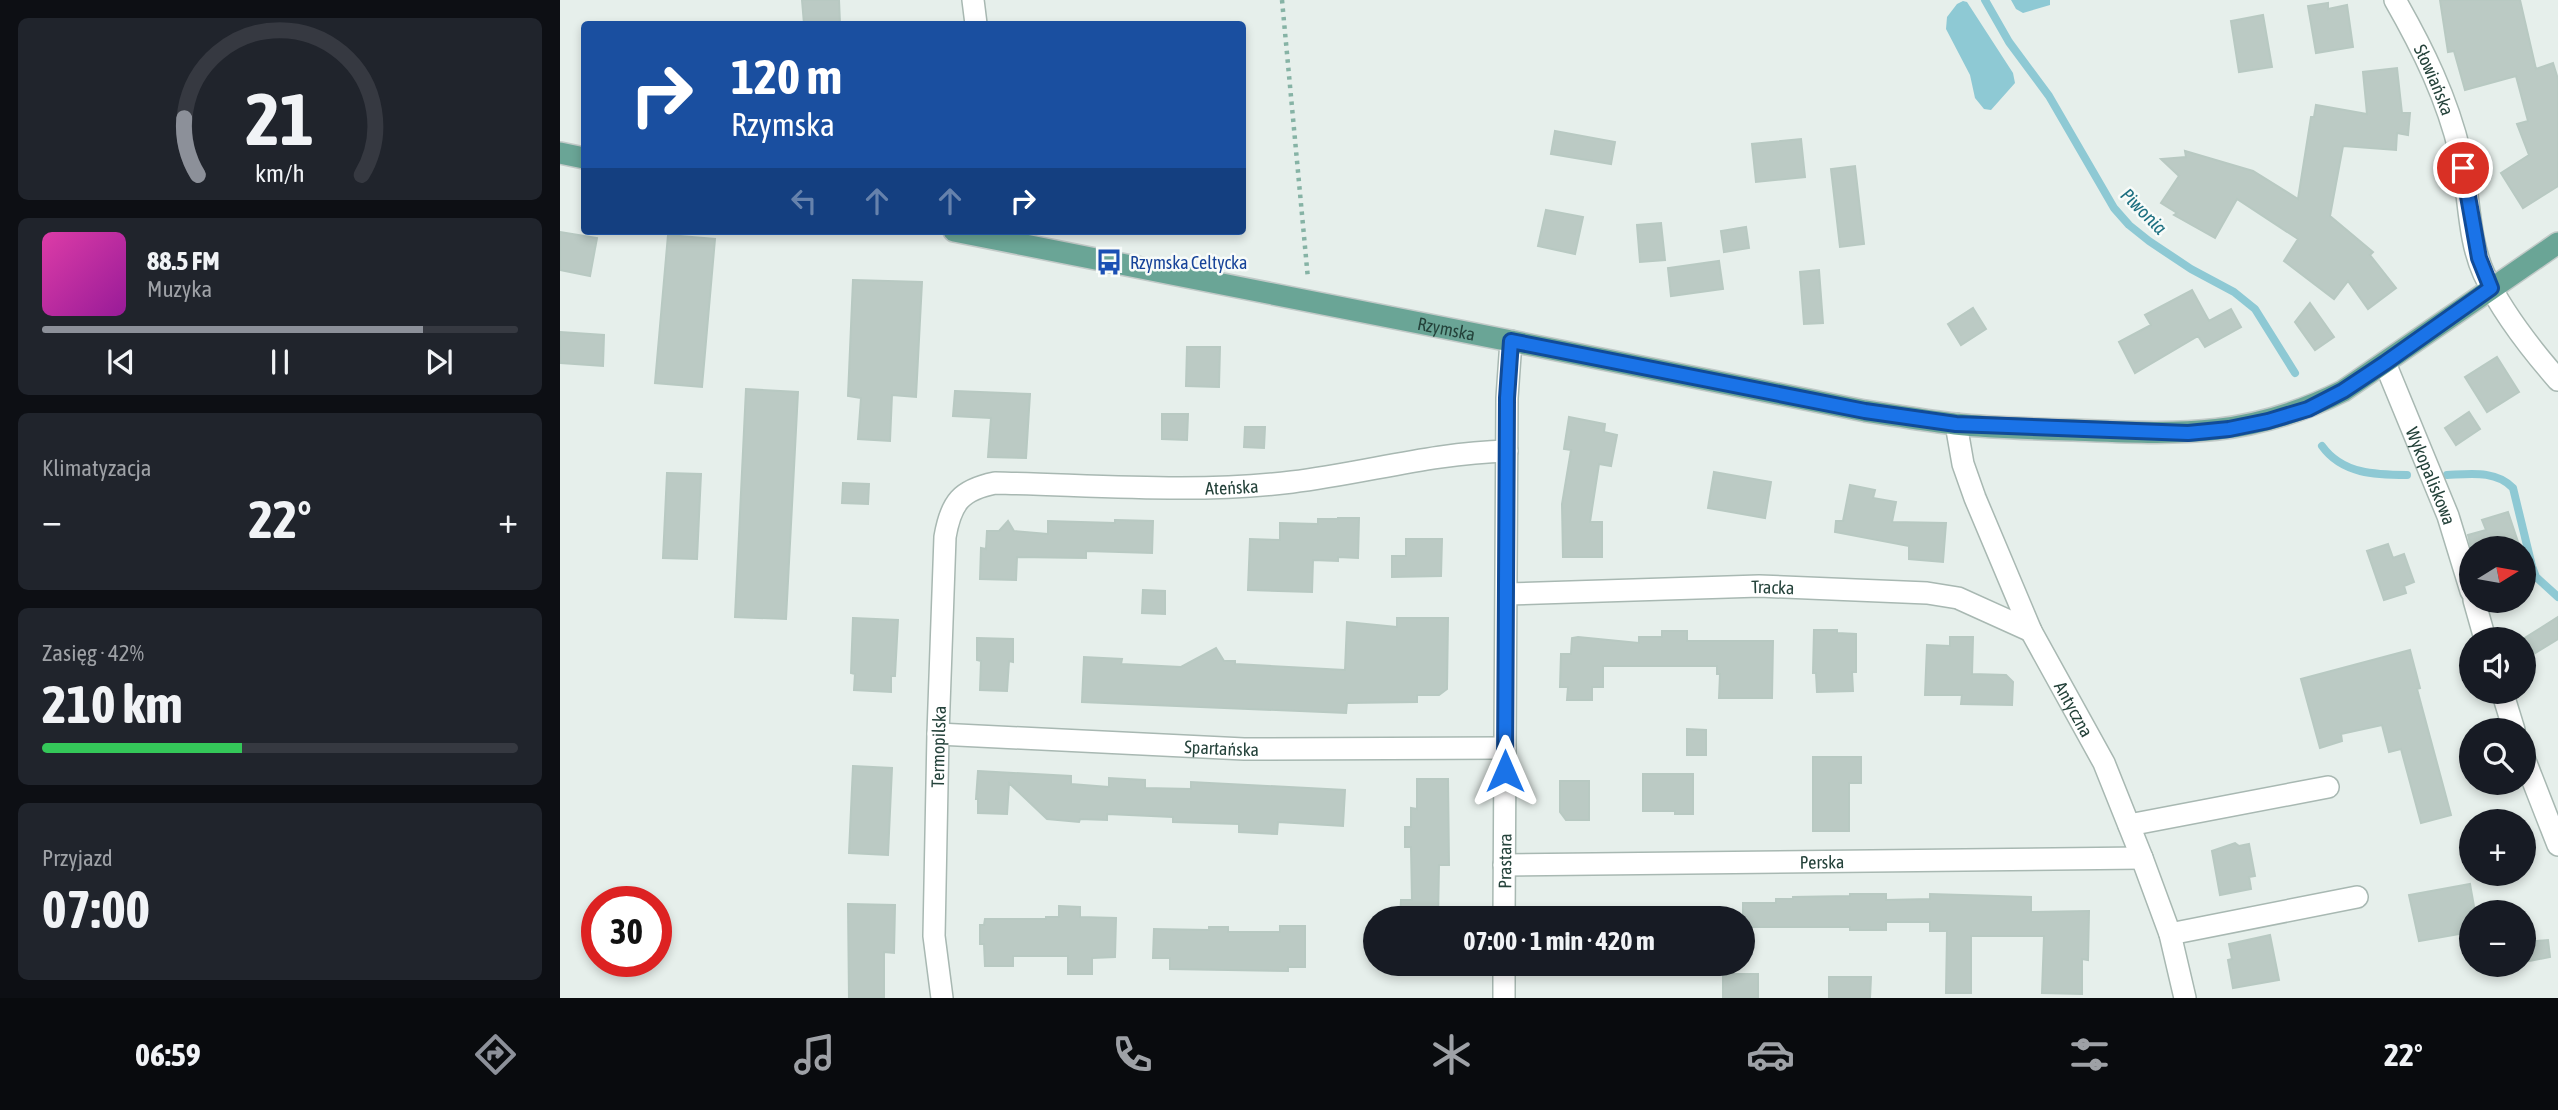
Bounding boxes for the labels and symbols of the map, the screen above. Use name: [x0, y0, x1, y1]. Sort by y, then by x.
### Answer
street label: Słowiańska: [2410, 41, 2459, 118]
pin: [2433, 138, 2493, 198]
water label: Piwonia: [2116, 183, 2172, 239]
bus stop icon: Rzymska Celtycka: [1094, 247, 1124, 277]
place label: Rzymska Celtycka: [1130, 252, 1247, 273]
street label: Rzymska: [1416, 312, 1477, 344]
street label: Wykopaliskowa: [2402, 424, 2460, 527]
street label: Ateńska: [1205, 475, 1259, 498]
north arrow: [2459, 536, 2536, 612]
street label: Tracka: [1751, 575, 1795, 598]
street label: Antyczna: [2050, 677, 2098, 740]
street label: Termopilska: [926, 705, 950, 788]
position arrow: [1468, 734, 1542, 808]
street label: Spartańska: [1184, 736, 1259, 760]
street label: Prastara: [1494, 833, 1515, 889]
street label: Perska: [1799, 851, 1844, 872]
speed limit sign: 30: [581, 886, 672, 977]

